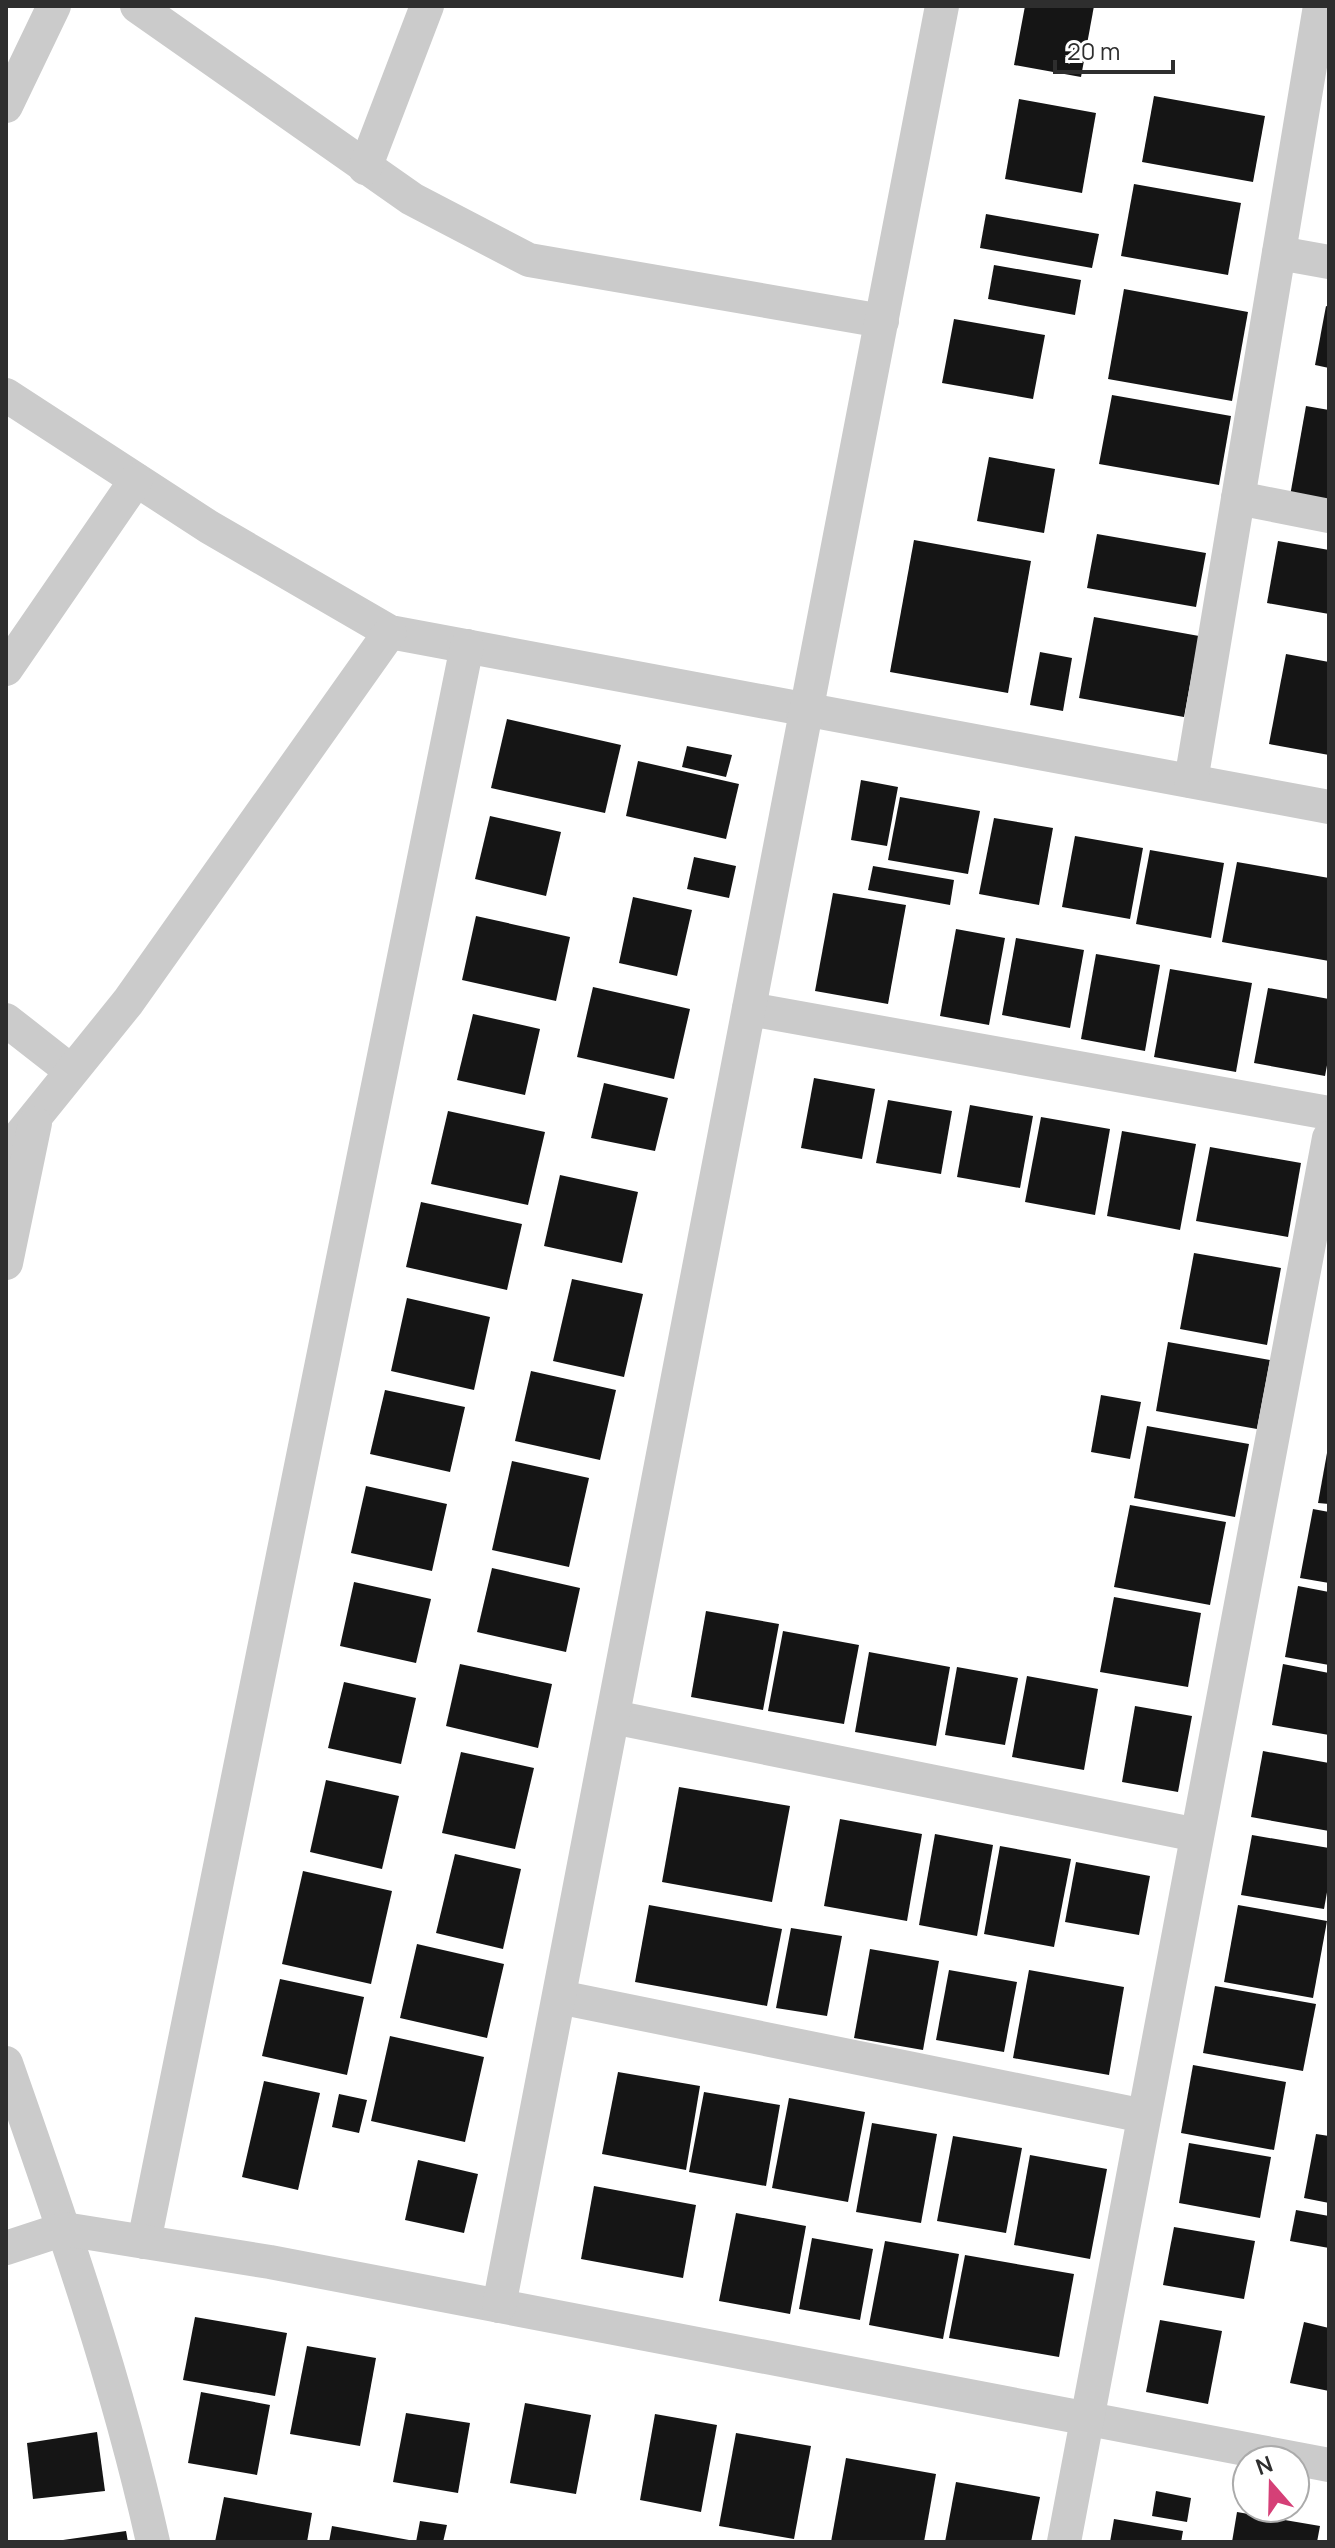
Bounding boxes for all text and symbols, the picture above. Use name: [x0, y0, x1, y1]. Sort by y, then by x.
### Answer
scale bar: [1055, 24, 1173, 74]
text: 20 m: [1067, 34, 1120, 67]
north arrow: [1231, 2444, 1311, 2524]
text: N: [1252, 2448, 1277, 2482]

